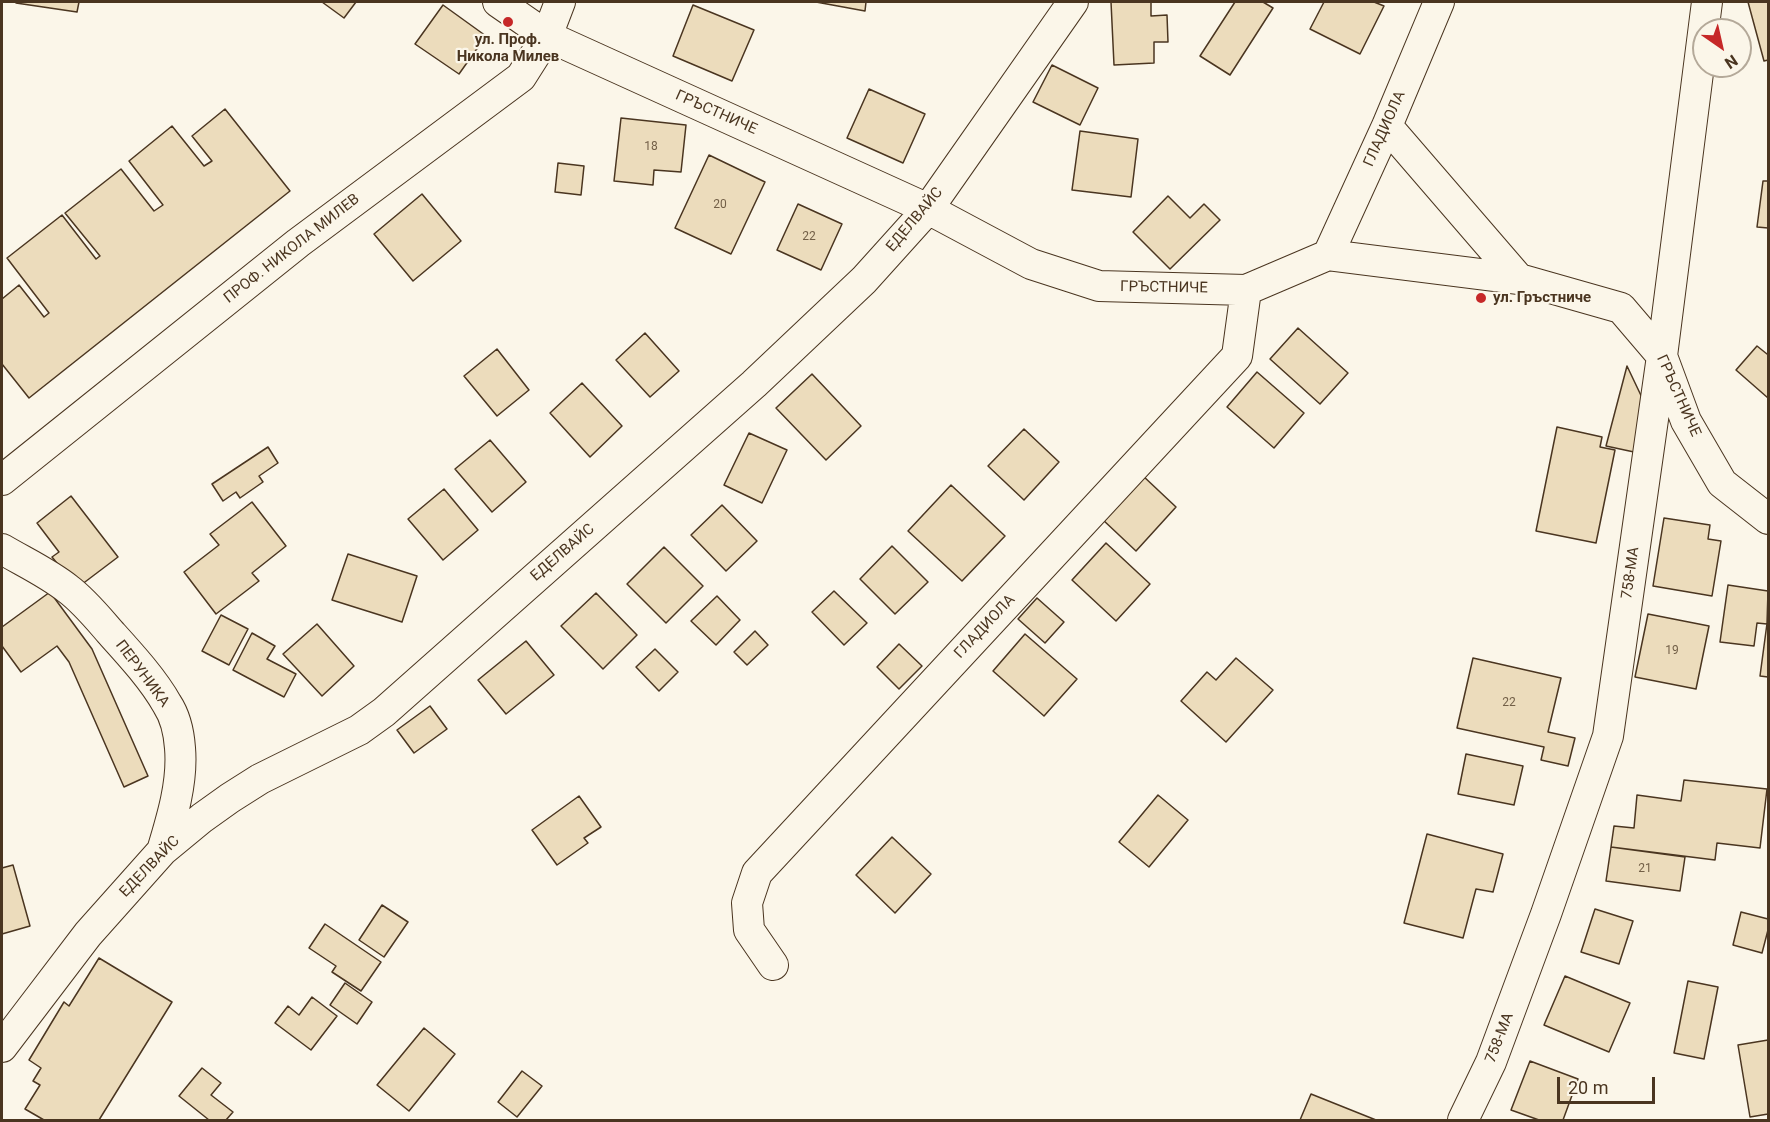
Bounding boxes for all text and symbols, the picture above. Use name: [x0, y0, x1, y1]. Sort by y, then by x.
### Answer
marker: ул. Проф. Никола Милев: [501, 15, 515, 29]
north arrow: [1692, 18, 1752, 78]
place label: ул. Проф. Никола Милев: [457, 31, 559, 66]
text: N: [1721, 51, 1741, 73]
street label: ГРЪСТНИЧЕ: [672, 87, 760, 139]
street label: ГЛАДИОЛА: [1360, 88, 1410, 170]
house number: 18: [644, 140, 658, 154]
street label: ЕДЕЛВАЙС: [883, 184, 947, 256]
street label: ПРОФ. НИКОЛА МИЛЕВ: [221, 190, 363, 308]
house number: 20: [713, 198, 727, 212]
house number: 22: [802, 230, 816, 244]
street label: ГРЪСТНИЧЕ: [1120, 278, 1208, 298]
place label: ул. Гръстниче: [1493, 289, 1591, 307]
marker: ул. Гръстниче: [1474, 291, 1488, 305]
street label: ГРЪСТНИЧЕ: [1652, 352, 1704, 440]
street label: ЕДЕЛВАЙС: [527, 520, 599, 586]
street label: 758-МА: [1618, 546, 1644, 600]
street label: ГЛАДИОЛА: [951, 591, 1019, 663]
street label: ПЕРУНИКА: [111, 637, 173, 711]
house number: 19: [1665, 644, 1679, 658]
house number: 22: [1502, 696, 1516, 710]
street label: ЕДЕЛВАЙС: [116, 832, 184, 902]
house number: 21: [1638, 862, 1652, 876]
street label: 758-МА: [1482, 1010, 1518, 1066]
scale bar: [1560, 1065, 1658, 1103]
text: 20 m: [1568, 1077, 1608, 1098]

